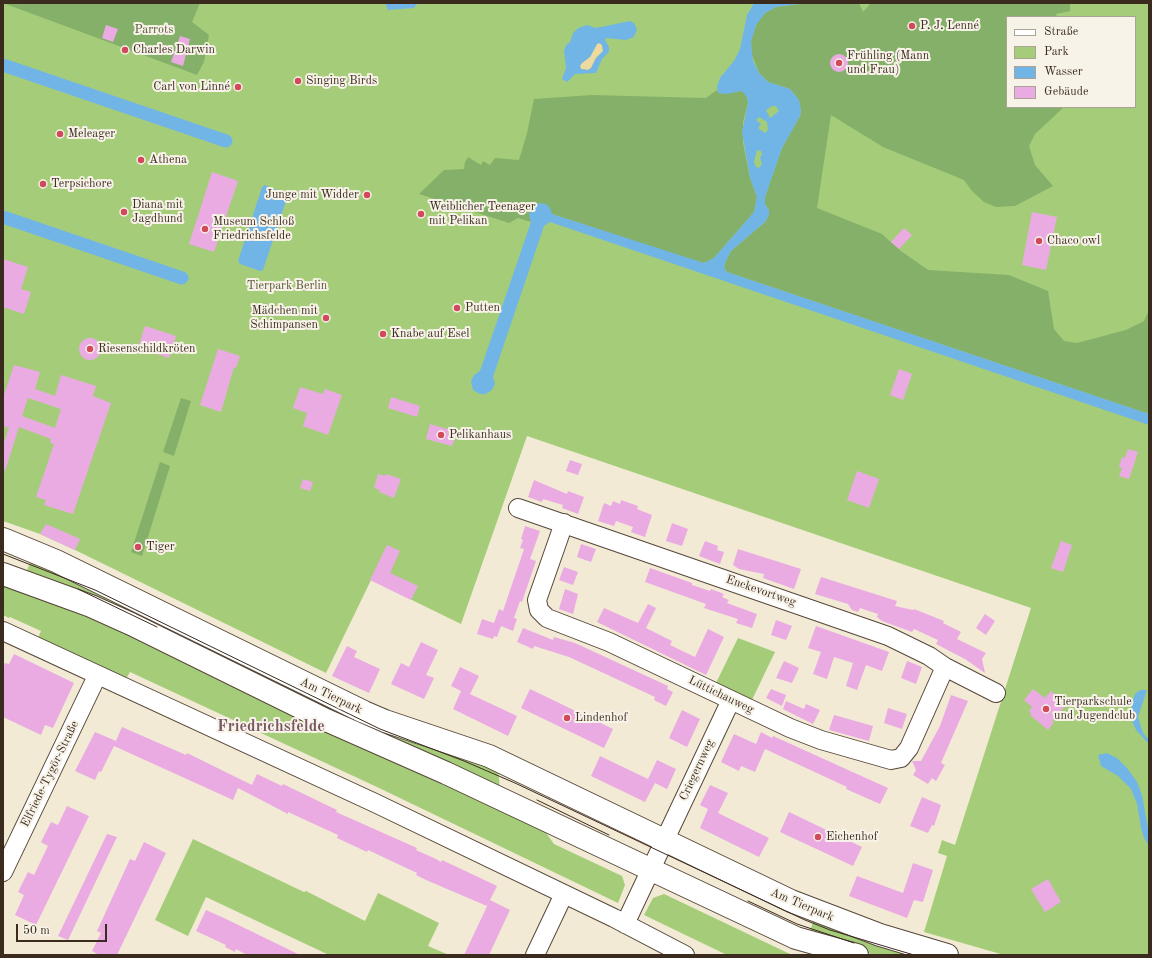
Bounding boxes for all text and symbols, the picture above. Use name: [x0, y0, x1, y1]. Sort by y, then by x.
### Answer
legend: [1006, 16, 1136, 108]
place label: P. J. Lenné: [920, 19, 979, 33]
marker: P. J. Lenné: [907, 21, 917, 31]
park label: Parrots: [135, 23, 173, 37]
text: Straße: [1044, 26, 1078, 38]
place label: Charles Darwin: [133, 43, 215, 57]
marker: Charles Darwin: [120, 45, 130, 55]
text: Park: [1044, 46, 1069, 58]
place label: Frühling (Mann und Frau): [847, 49, 929, 77]
marker: Frühling (Mann und Frau): [834, 58, 844, 68]
text: Wasser: [1044, 66, 1083, 78]
place label: Singing Birds: [306, 74, 377, 88]
marker: Singing Birds: [293, 76, 303, 86]
place label: Carl von Linné: [153, 80, 230, 94]
marker: Carl von Linné: [233, 82, 243, 92]
text: Gebäude: [1044, 86, 1088, 98]
place label: Meleager: [68, 127, 115, 141]
marker: Meleager: [55, 129, 65, 139]
place label: Athena: [149, 153, 187, 167]
marker: Athena: [136, 155, 146, 165]
place label: Terpsichore: [51, 177, 112, 191]
marker: Terpsichore: [38, 179, 48, 189]
place label: Junge mit Widder: [265, 188, 359, 202]
marker: Junge mit Widder: [362, 190, 372, 200]
place label: Diana mit Jagdhund: [132, 198, 183, 226]
place label: Weiblicher Teenager mit Pelikan: [429, 200, 536, 228]
marker: Diana mit Jagdhund: [119, 207, 129, 217]
marker: Weiblicher Teenager mit Pelikan: [416, 209, 426, 219]
place label: Museum Schloß Friedrichsfelde: [213, 215, 294, 243]
marker: Museum Schloß Friedrichsfelde: [200, 224, 210, 234]
place label: Chaco owl: [1047, 234, 1100, 248]
marker: Chaco owl: [1034, 236, 1044, 246]
park label: Tierpark Berlin: [247, 279, 327, 293]
place label: Putten: [465, 301, 500, 315]
marker: Putten: [452, 303, 462, 313]
place label: Mädchen mit Schimpansen: [250, 304, 318, 332]
marker: Mädchen mit Schimpansen: [321, 313, 331, 323]
place label: Knabe auf Esel: [391, 327, 469, 341]
marker: Knabe auf Esel: [378, 329, 388, 339]
place label: Riesenschildkröten: [98, 342, 196, 356]
marker: Riesenschildkröten: [85, 344, 95, 354]
place label: Pelikanhaus: [449, 428, 511, 442]
marker: Pelikanhaus: [436, 430, 446, 440]
place label: Tiger: [146, 540, 175, 554]
marker: Tiger: [133, 542, 143, 552]
street label: Enckevortweg: [724, 572, 798, 610]
street label: Lüttichauweg: [686, 673, 756, 717]
street label: Am Tierpark: [297, 675, 365, 717]
place label: Tierparkschule und Jugendclub: [1054, 695, 1135, 723]
marker: Tierparkschule und Jugendclub: [1041, 704, 1051, 714]
place label: Lindenhof: [575, 711, 627, 725]
marker: Lindenhof: [562, 713, 572, 723]
district label: Friedrichsfelde: [217, 717, 325, 737]
street label: Elfriede-Tygör-Straße: [18, 719, 82, 829]
street label: Criegernweg: [677, 737, 717, 803]
place label: Eichenhof: [826, 830, 878, 844]
marker: Eichenhof: [813, 832, 823, 842]
street label: Am Tierpark: [768, 885, 836, 925]
scale bar: [18, 916, 109, 942]
text: 50 m: [23, 925, 50, 937]

